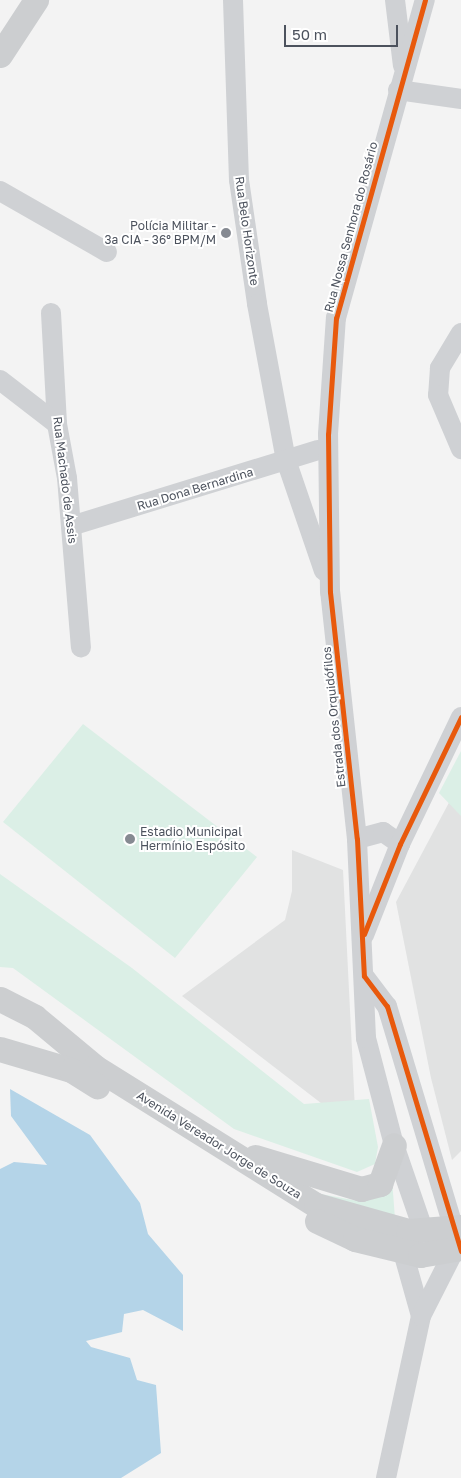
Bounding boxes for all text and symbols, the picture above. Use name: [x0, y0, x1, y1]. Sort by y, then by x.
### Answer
scale bar: [286, 15, 400, 47]
text: 50 m: [292, 25, 327, 43]
street label: Rua Nossa Senhora do Rosário: [321, 140, 381, 314]
street label: Rua Belo Horizonte: [232, 175, 262, 287]
place label: Polícia Militar - 3ª CIA - 36º BPM/M: [105, 219, 216, 247]
marker: Polícia Militar - 3ª CIA - 36º BPM/M: [220, 227, 232, 239]
street label: Rua Machado de Assis: [50, 416, 80, 544]
street label: Rua Dona Bernardina: [135, 464, 255, 514]
street label: Estrada dos Orquidófilos: [319, 646, 349, 788]
place label: Estadio Municipal Hermínio Espósito: [140, 825, 245, 853]
marker: Estadio Municipal Hermínio Espósito: [124, 833, 136, 845]
street label: Avenida Vereador Jorge de Souza: [134, 1088, 304, 1202]

